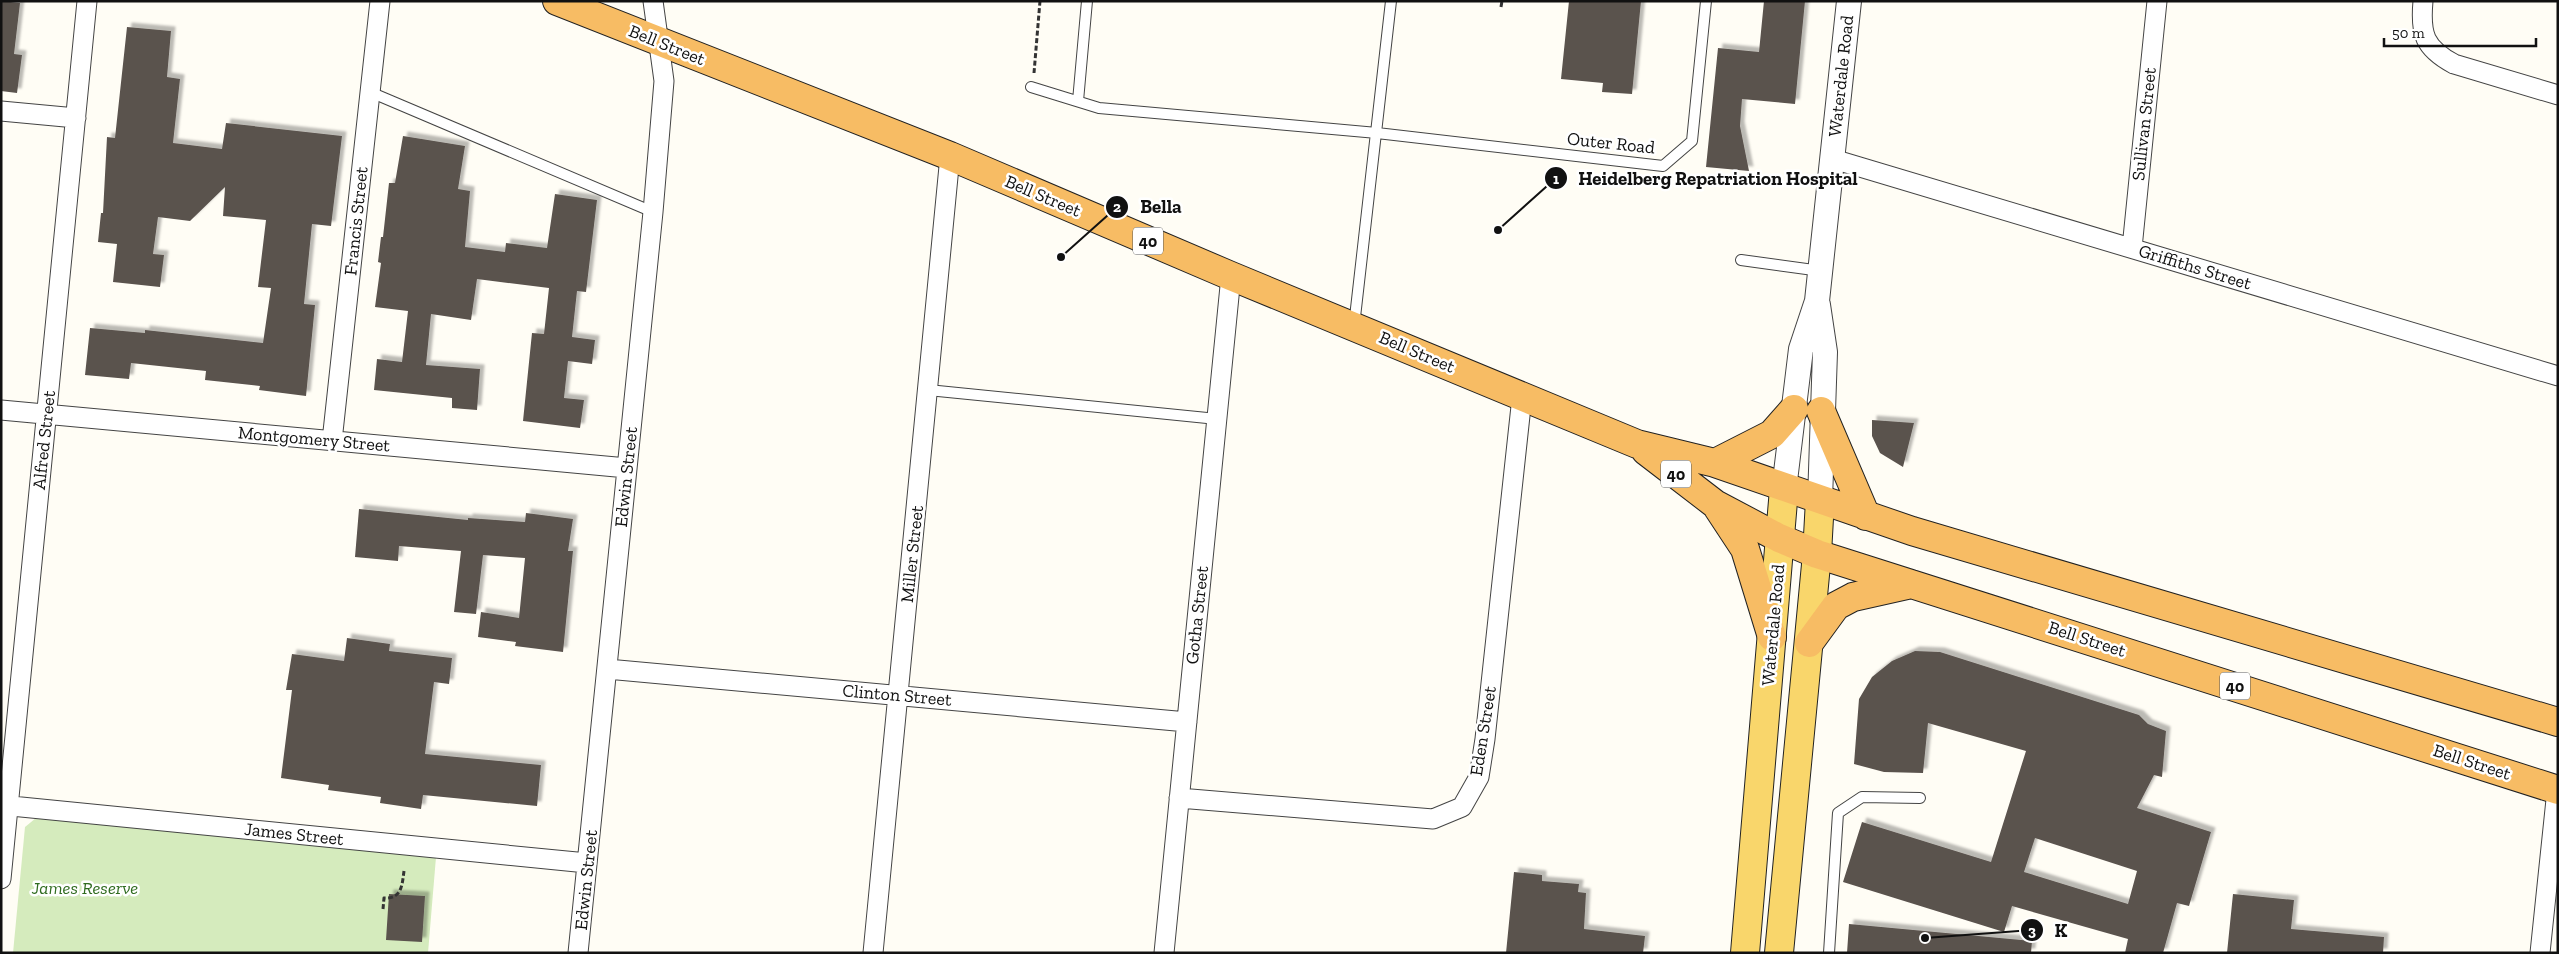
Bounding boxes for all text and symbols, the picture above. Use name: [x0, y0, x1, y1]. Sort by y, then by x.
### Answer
street label: Waterdale Road: [1824, 14, 1858, 138]
scale bar: [2384, 15, 2536, 47]
street label: Bell Street: [626, 20, 709, 70]
text: 50 m: [2392, 24, 2425, 42]
street label: Sullivan Street: [2127, 66, 2161, 182]
street label: Outer Road: [1566, 127, 1656, 159]
callout: Heidelberg Repatriation Hospital: [1544, 161, 1868, 195]
street label: Francis Street: [339, 165, 373, 277]
text: Heidelberg Repatriation Hospital: [1578, 167, 1858, 190]
street label: Bell Street: [1002, 170, 1085, 222]
text: 1: [1553, 170, 1559, 188]
callout: Bella: [1105, 190, 1191, 224]
text: Bella: [1140, 195, 1182, 218]
text: 2: [1113, 198, 1121, 216]
road number: 40: [1133, 228, 1163, 255]
street label: Griffiths Street: [2136, 239, 2254, 295]
street label: Bell Street: [1376, 326, 1459, 378]
street label: Alfred Street: [28, 389, 60, 491]
street label: Montgomery Street: [237, 421, 391, 457]
street label: Edwin Street: [610, 425, 642, 528]
road number: 40: [1661, 460, 1691, 488]
street label: Miller Street: [896, 504, 928, 604]
street label: Waterdale Road: [1757, 563, 1789, 687]
street label: Gotha Street: [1181, 564, 1213, 665]
street label: Bell Street: [2045, 616, 2129, 662]
road number: 40: [2220, 672, 2250, 699]
street label: Clinton Street: [841, 679, 953, 711]
street label: Eden Street: [1465, 684, 1501, 778]
street label: Bell Street: [2430, 739, 2514, 785]
street label: James Street: [243, 818, 345, 850]
street label: Edwin Street: [570, 828, 602, 931]
park label: James Reserve: [31, 877, 138, 899]
callout: K: [2019, 913, 2077, 947]
text: K: [2055, 919, 2068, 942]
text: 3: [2028, 922, 2036, 940]

